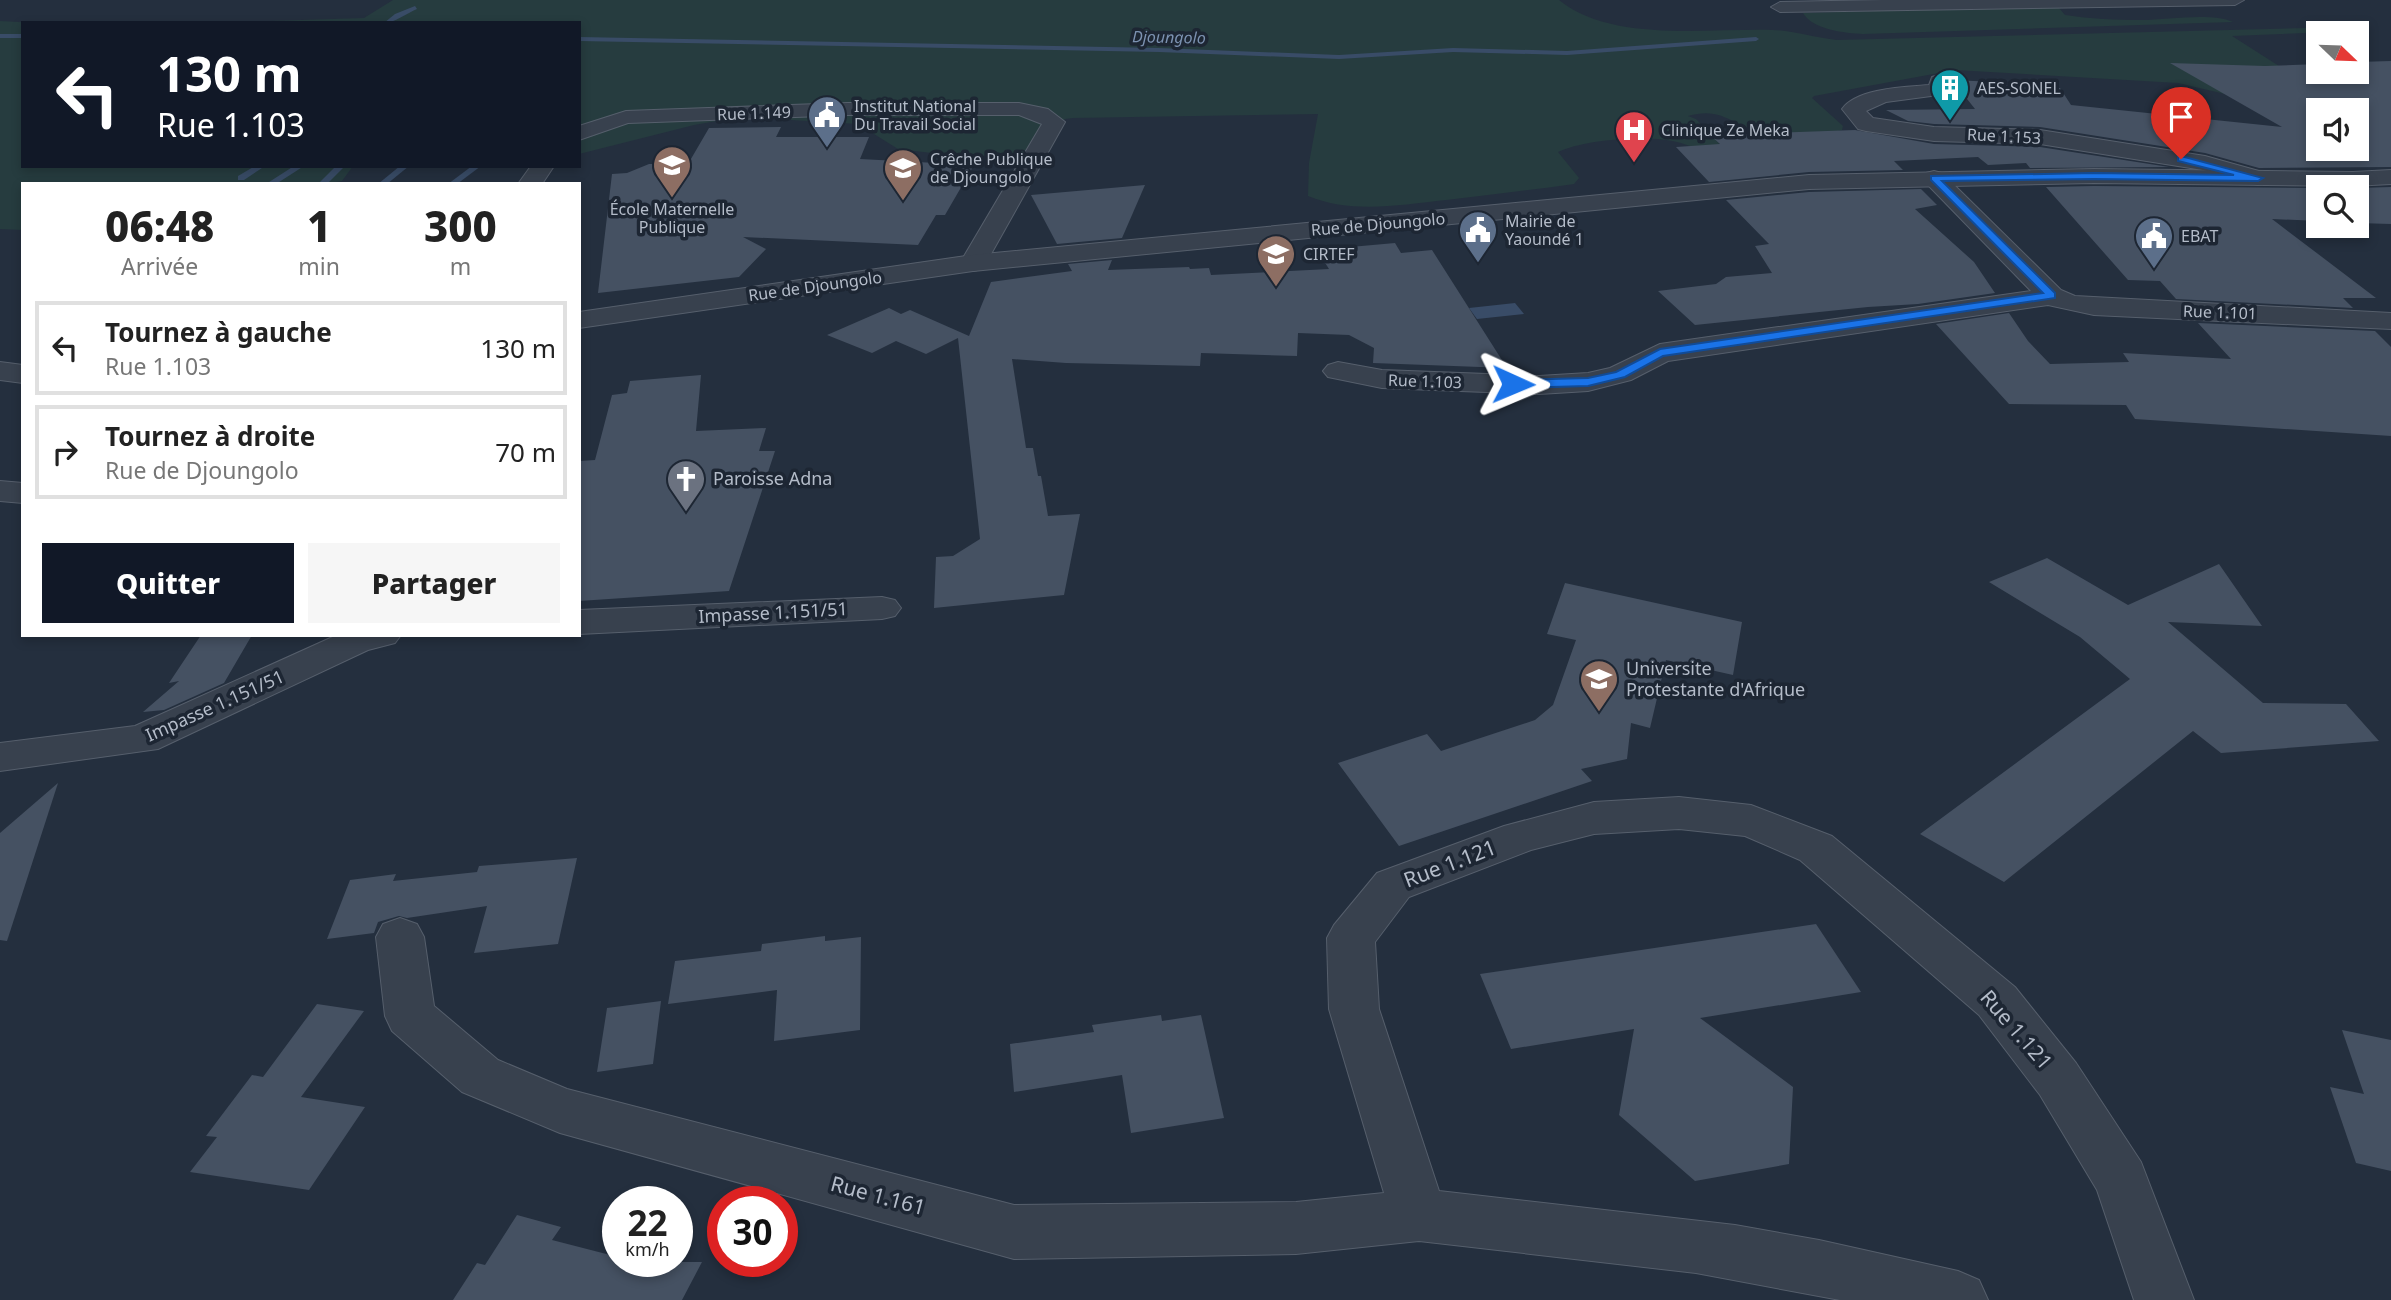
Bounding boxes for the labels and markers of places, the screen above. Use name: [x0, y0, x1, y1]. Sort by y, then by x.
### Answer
building icon: AES-SONEL: [1929, 67, 1971, 122]
place label: AES-SONEL: [1977, 77, 2061, 99]
pin: [2151, 87, 2211, 159]
public building icon: Institut National Du Travail Social: [806, 94, 848, 149]
place label: Institut National Du Travail Social: [854, 95, 976, 135]
hospital icon: Clinique Ze Meka: [1613, 109, 1655, 164]
place label: Clinique Ze Meka: [1661, 119, 1790, 141]
school or university icon: École Maternelle Publique: [651, 144, 693, 199]
school or university icon: Crêche Publique de Djoungolo: [882, 147, 924, 202]
place label: Crêche Publique de Djoungolo: [930, 148, 1053, 188]
place label: École Maternelle Publique: [610, 198, 734, 238]
public building icon: Mairie de Yaoundé 1: [1457, 209, 1499, 264]
place label: Mairie de Yaoundé 1: [1505, 210, 1584, 250]
public building icon: EBAT: [2133, 215, 2175, 270]
place label: EBAT: [2181, 225, 2218, 247]
school or university icon: CIRTEF: [1255, 233, 1297, 288]
place label: CIRTEF: [1303, 243, 1355, 265]
church icon: Paroisse Adna: [665, 458, 707, 513]
place label: Paroisse Adna: [713, 466, 832, 490]
place label: Universite Protestante d'Afrique: [1626, 656, 1805, 701]
school or university icon: Universite Protestante d'Afrique: [1578, 658, 1620, 713]

